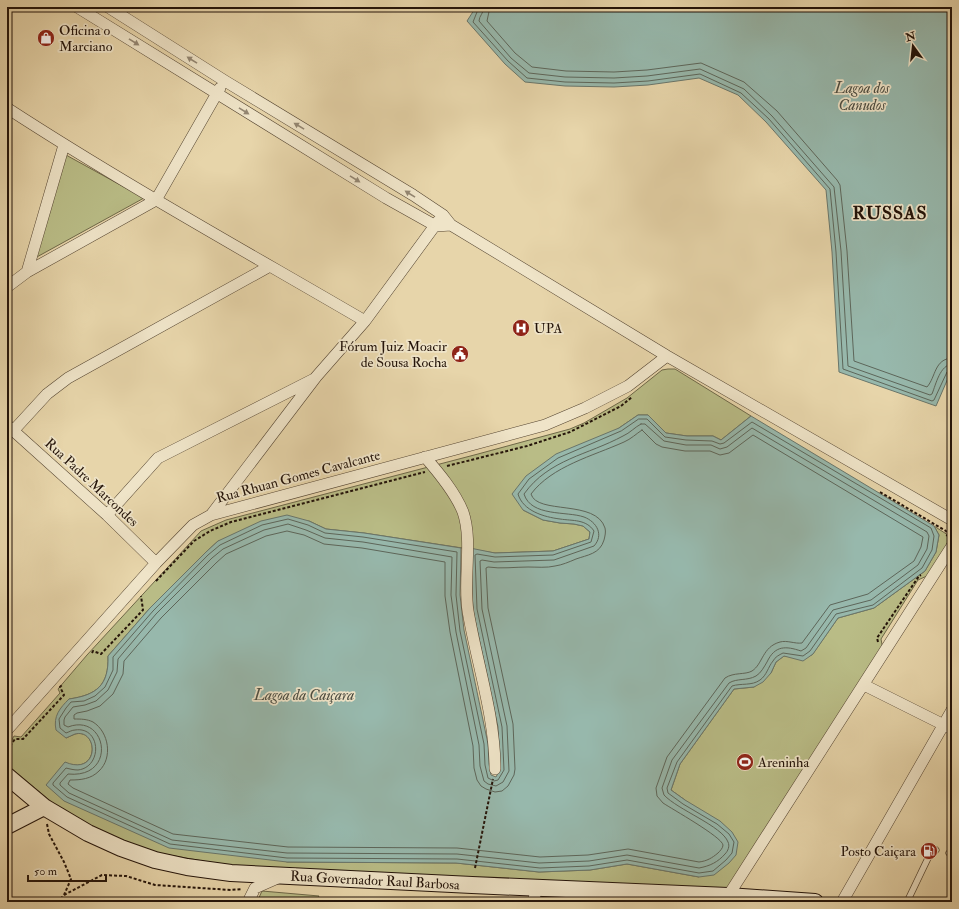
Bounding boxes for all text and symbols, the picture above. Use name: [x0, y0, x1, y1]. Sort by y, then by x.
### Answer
place label: Oficina o Marciano: [59, 22, 113, 55]
north arrow: [893, 26, 933, 66]
shop icon: Oficina o Marciano: [36, 28, 56, 48]
text: N: [903, 29, 918, 45]
one-way arrow: [128, 39, 140, 46]
one-way arrow: [187, 56, 197, 64]
water label: Lagoa dos Canudos: [834, 79, 890, 115]
one-way arrow: [238, 107, 250, 114]
one-way arrow: [293, 122, 305, 129]
one-way arrow: [349, 175, 361, 182]
one-way arrow: [404, 190, 416, 197]
district label: RUSSAS: [853, 202, 927, 225]
hospital icon: UPA: [511, 318, 531, 338]
place label: UPA: [534, 320, 562, 337]
place label: Fórum Juiz Moacir de Sousa Rocha: [339, 338, 448, 371]
public building icon: Fórum Juiz Moacir de Sousa Rocha: [450, 344, 470, 364]
street label: Rua Padre Marcondes: [41, 435, 142, 530]
street label: Rua Rhuan Gomes Cavalcante: [214, 446, 382, 507]
water label: Lagoa da Caiçara: [253, 686, 354, 705]
sports icon: Areninha: [735, 752, 755, 772]
place label: Areninha: [757, 754, 809, 771]
fuel station icon: Posto Caiçara: [919, 841, 939, 861]
place label: Posto Caiçara: [841, 843, 916, 860]
scale bar: [28, 857, 106, 883]
text: 50 m: [34, 864, 58, 879]
street label: Rua Governador Raul Barbosa: [290, 868, 460, 893]

